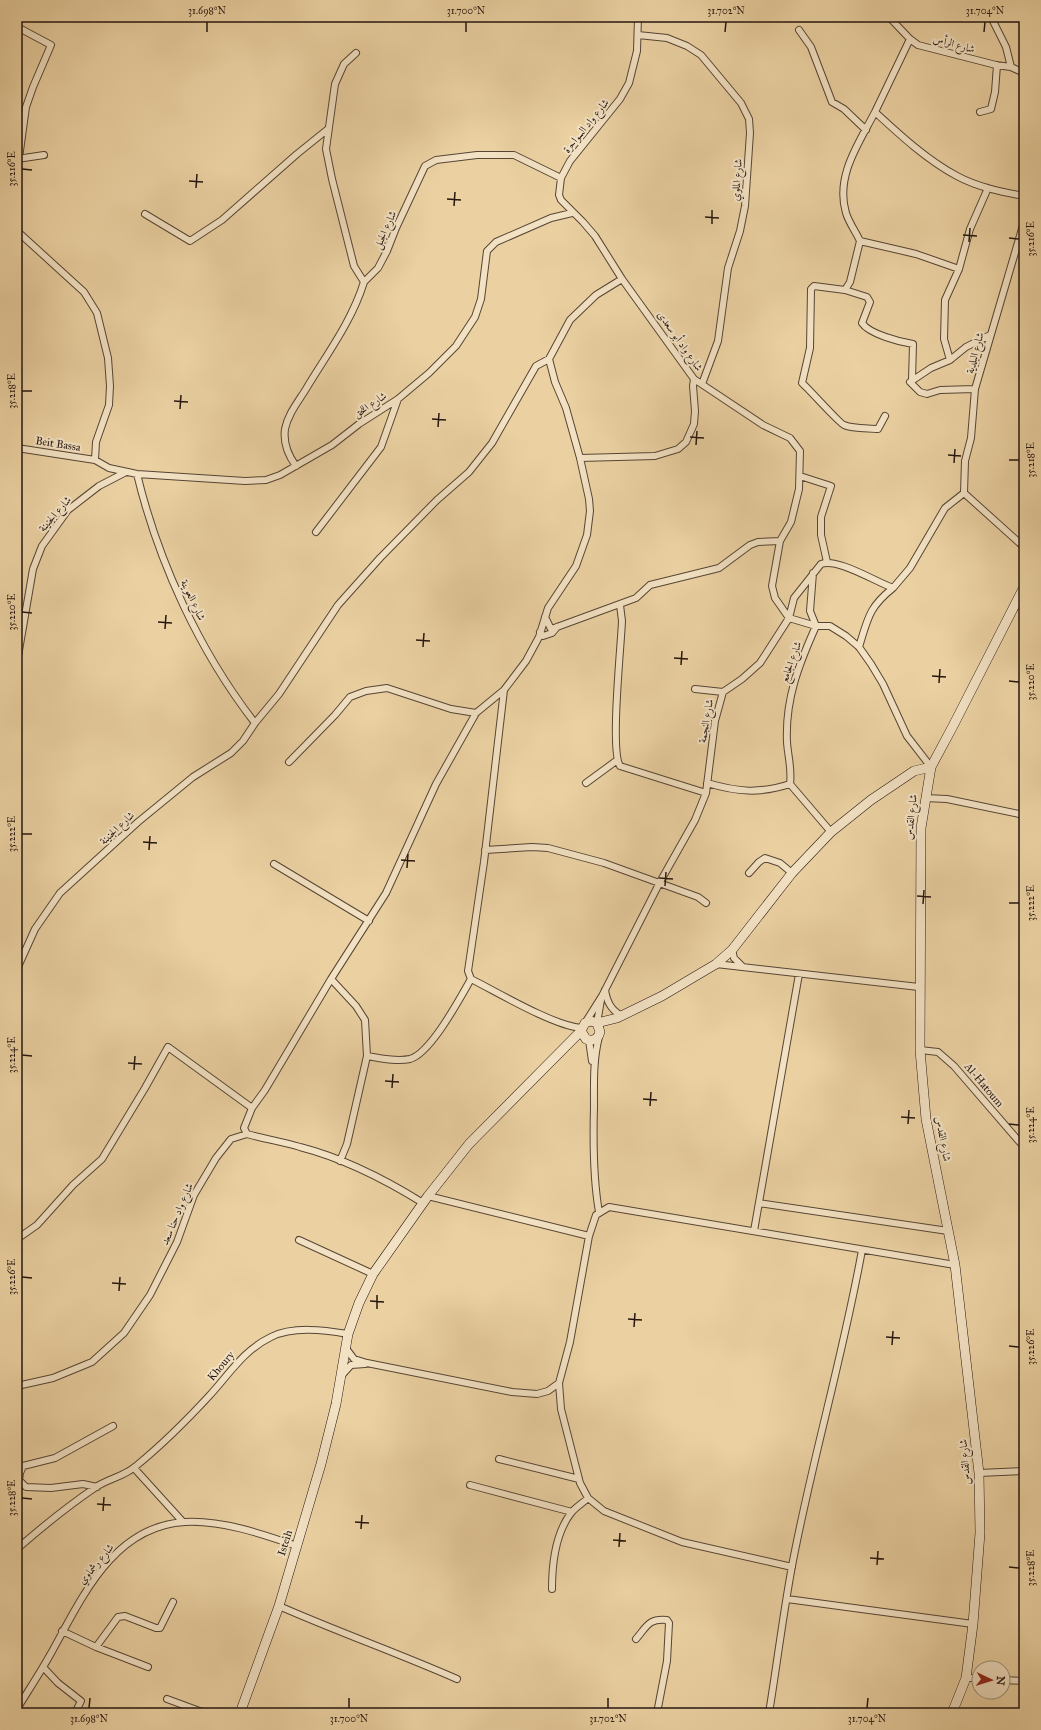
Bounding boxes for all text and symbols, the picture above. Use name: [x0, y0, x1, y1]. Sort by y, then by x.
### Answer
text: 31.698°N: [188, 5, 226, 17]
text: 31.700°N: [447, 5, 486, 17]
text: 31.702°N: [707, 5, 745, 17]
text: 31.704°N: [966, 5, 1005, 17]
street label: شارع الرأس: [931, 30, 977, 59]
street label: شارع واد السواحرة: [560, 96, 614, 158]
text: 35.216°E: [6, 151, 18, 187]
street label: شارع الملوي: [729, 158, 748, 202]
street label: شارع الجبل: [371, 209, 402, 252]
text: 35.216°E: [1025, 221, 1037, 257]
street label: شارع واد أبو سعدى: [652, 307, 707, 375]
street label: شارع البلدية: [963, 331, 990, 376]
text: 35.218°E: [6, 373, 18, 409]
street label: شارع اللحق: [351, 389, 391, 423]
street label: Beit Bassa: [34, 434, 82, 454]
text: 35.218°E: [1025, 442, 1037, 478]
street label: شارع الجنينة: [36, 494, 76, 536]
street label: شارع العوينة: [175, 577, 208, 624]
text: 35.220°E: [6, 594, 18, 630]
street label: شارع الجامع: [778, 640, 807, 685]
text: 35.220°E: [1025, 664, 1037, 700]
street label: شارع النجمة: [696, 698, 719, 745]
street label: شارع القدس: [902, 793, 923, 841]
street label: شارع الجنينة: [97, 809, 139, 850]
text: 35.222°E: [6, 816, 18, 852]
text: 35.222°E: [1025, 885, 1037, 921]
text: 35.224°E: [6, 1037, 18, 1073]
street label: Al-Hatoum: [961, 1059, 1007, 1110]
text: 35.224°E: [1025, 1107, 1037, 1143]
street label: شارع القدس: [929, 1115, 954, 1163]
street label: شارع واد حنا سعد: [158, 1181, 199, 1248]
text: 35.226°E: [6, 1259, 18, 1295]
text: 35.226°E: [1025, 1329, 1037, 1365]
street label: Khoury: [205, 1348, 238, 1383]
street label: شارع القدس: [957, 1438, 976, 1485]
text: 35.228°E: [6, 1480, 18, 1516]
street label: Isteih: [275, 1529, 295, 1557]
street label: شارع رشماوي: [75, 1541, 119, 1589]
text: 35.228°E: [1025, 1550, 1037, 1586]
north arrow: [971, 1660, 1011, 1700]
text: N: [994, 1676, 1007, 1686]
text: 31.698°N: [70, 1713, 108, 1725]
text: 31.700°N: [330, 1713, 369, 1725]
text: 31.702°N: [589, 1713, 627, 1725]
text: 31.704°N: [848, 1713, 887, 1725]

